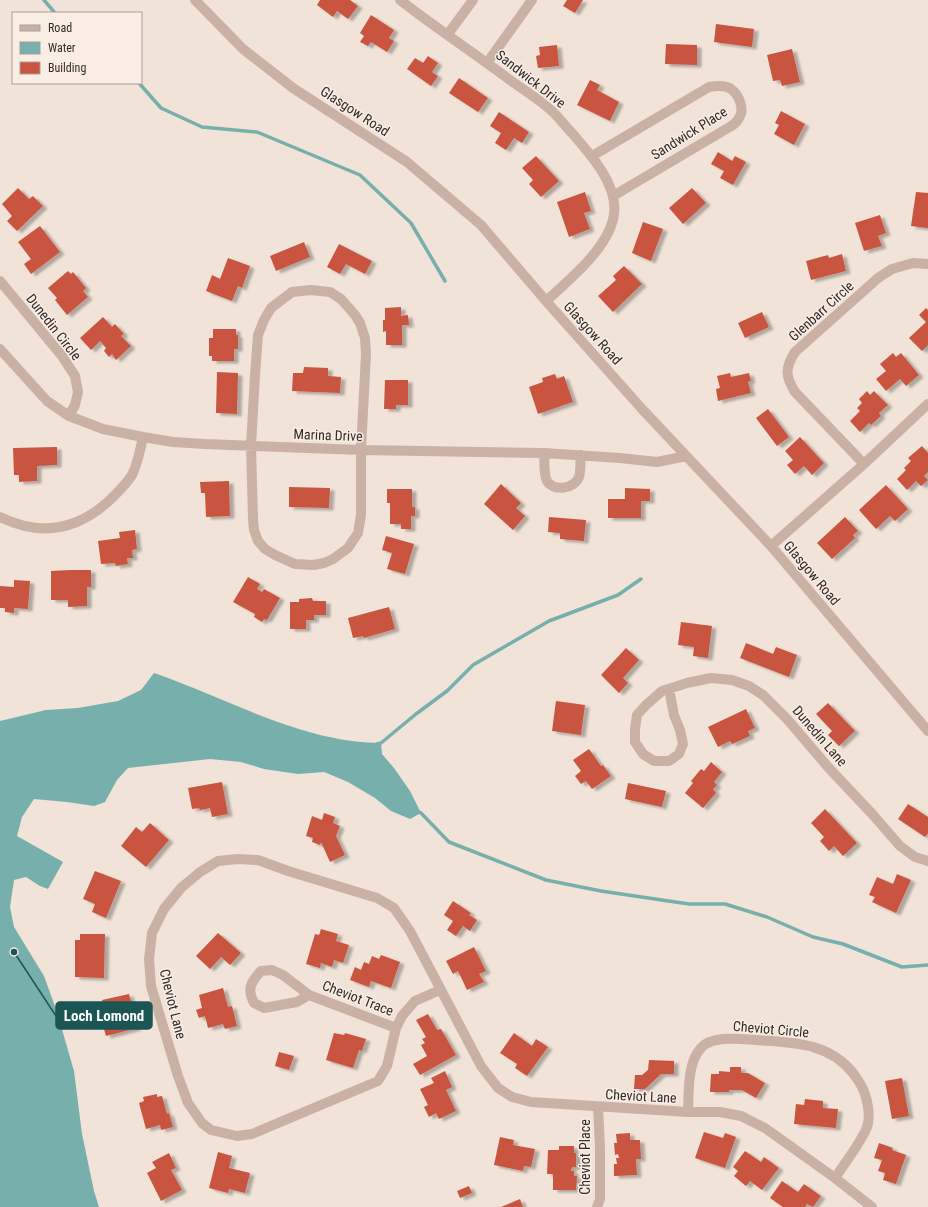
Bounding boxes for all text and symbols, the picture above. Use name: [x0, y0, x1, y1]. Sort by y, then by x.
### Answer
legend: [12, 12, 142, 84]
text: Road: [48, 21, 72, 35]
text: Water: [48, 41, 76, 55]
street label: Sandwick Drive: [493, 47, 569, 111]
text: Building: [48, 61, 86, 75]
street label: Glasgow Road: [318, 83, 392, 139]
street label: Sandwick Place: [648, 103, 730, 163]
street label: Glenbarr Circle: [785, 277, 857, 344]
street label: Dunedin Circle: [23, 291, 85, 364]
street label: Glasgow Road: [561, 298, 625, 368]
street label: Marina Drive: [293, 426, 363, 444]
street label: Glasgow Road: [781, 538, 843, 608]
street label: Dunedin Lane: [789, 702, 851, 770]
street label: Cheviot Lane: [157, 967, 190, 1041]
street label: Cheviot Trace: [320, 977, 396, 1019]
callout: Loch Lomond: [56, 1002, 152, 1029]
text: Loch Lomond: [64, 1007, 144, 1025]
street label: Cheviot Circle: [732, 1018, 810, 1040]
street label: Cheviot Lane: [605, 1086, 678, 1106]
street label: Cheviot Place: [577, 1119, 593, 1195]

